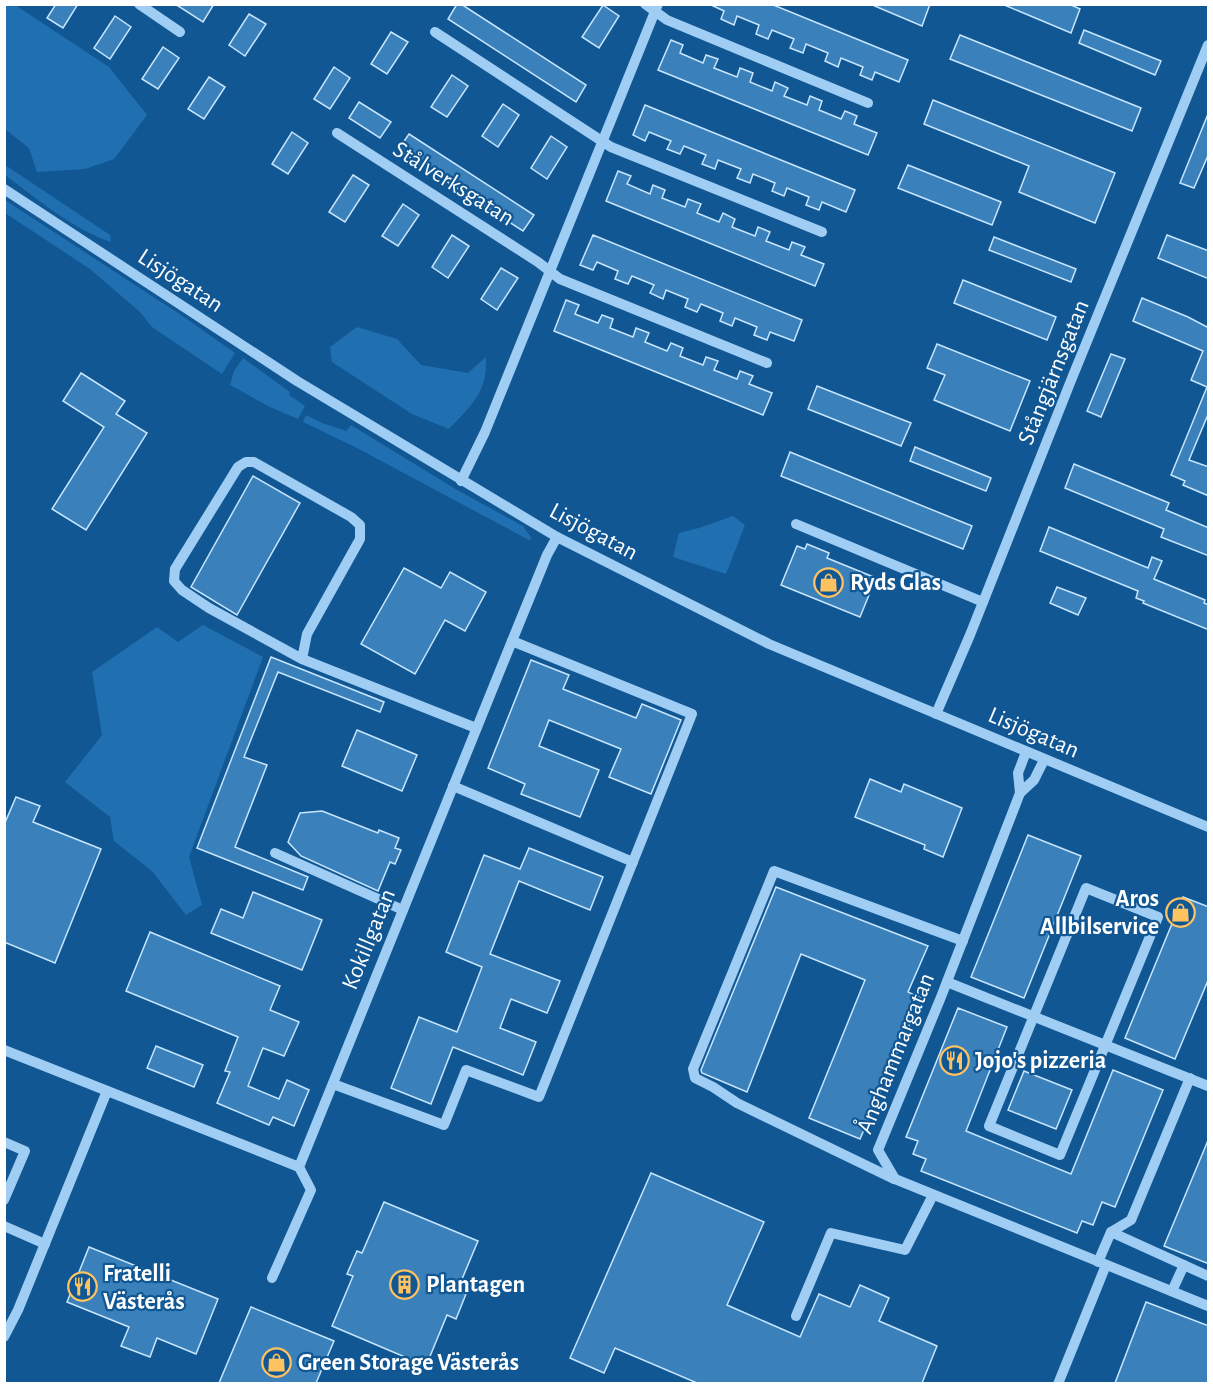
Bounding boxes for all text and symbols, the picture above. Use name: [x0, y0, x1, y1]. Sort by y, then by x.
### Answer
street label: Stålverksgatan: [389, 137, 518, 231]
street label: Lisjögatan: [134, 245, 227, 317]
street label: Stångjärnsgatan: [1014, 297, 1094, 448]
street label: Lisjögatan: [545, 499, 642, 565]
shop icon: Ryds Glas: [813, 566, 845, 598]
place label: Ryds Glas: [850, 571, 941, 595]
street label: Lisjögatan: [985, 703, 1083, 763]
street label: Kokillgatan: [338, 886, 400, 993]
place label: Aros Allbilservice: [1040, 887, 1159, 939]
shop icon: Aros Allbilservice: [1164, 896, 1196, 928]
street label: Ånghammargatan: [851, 969, 939, 1137]
restaurant icon: Jojo's pizzeria: [938, 1044, 970, 1076]
place label: Jojo's pizzeria: [975, 1049, 1106, 1073]
place label: Fratelli Västerås: [103, 1262, 185, 1314]
building icon: Plantagen: [389, 1268, 421, 1300]
restaurant icon: Fratelli Västerås: [66, 1271, 98, 1303]
place label: Plantagen: [426, 1273, 525, 1297]
shop icon: Green Storage Västerås: [261, 1346, 293, 1378]
place label: Green Storage Västerås: [298, 1351, 519, 1375]

